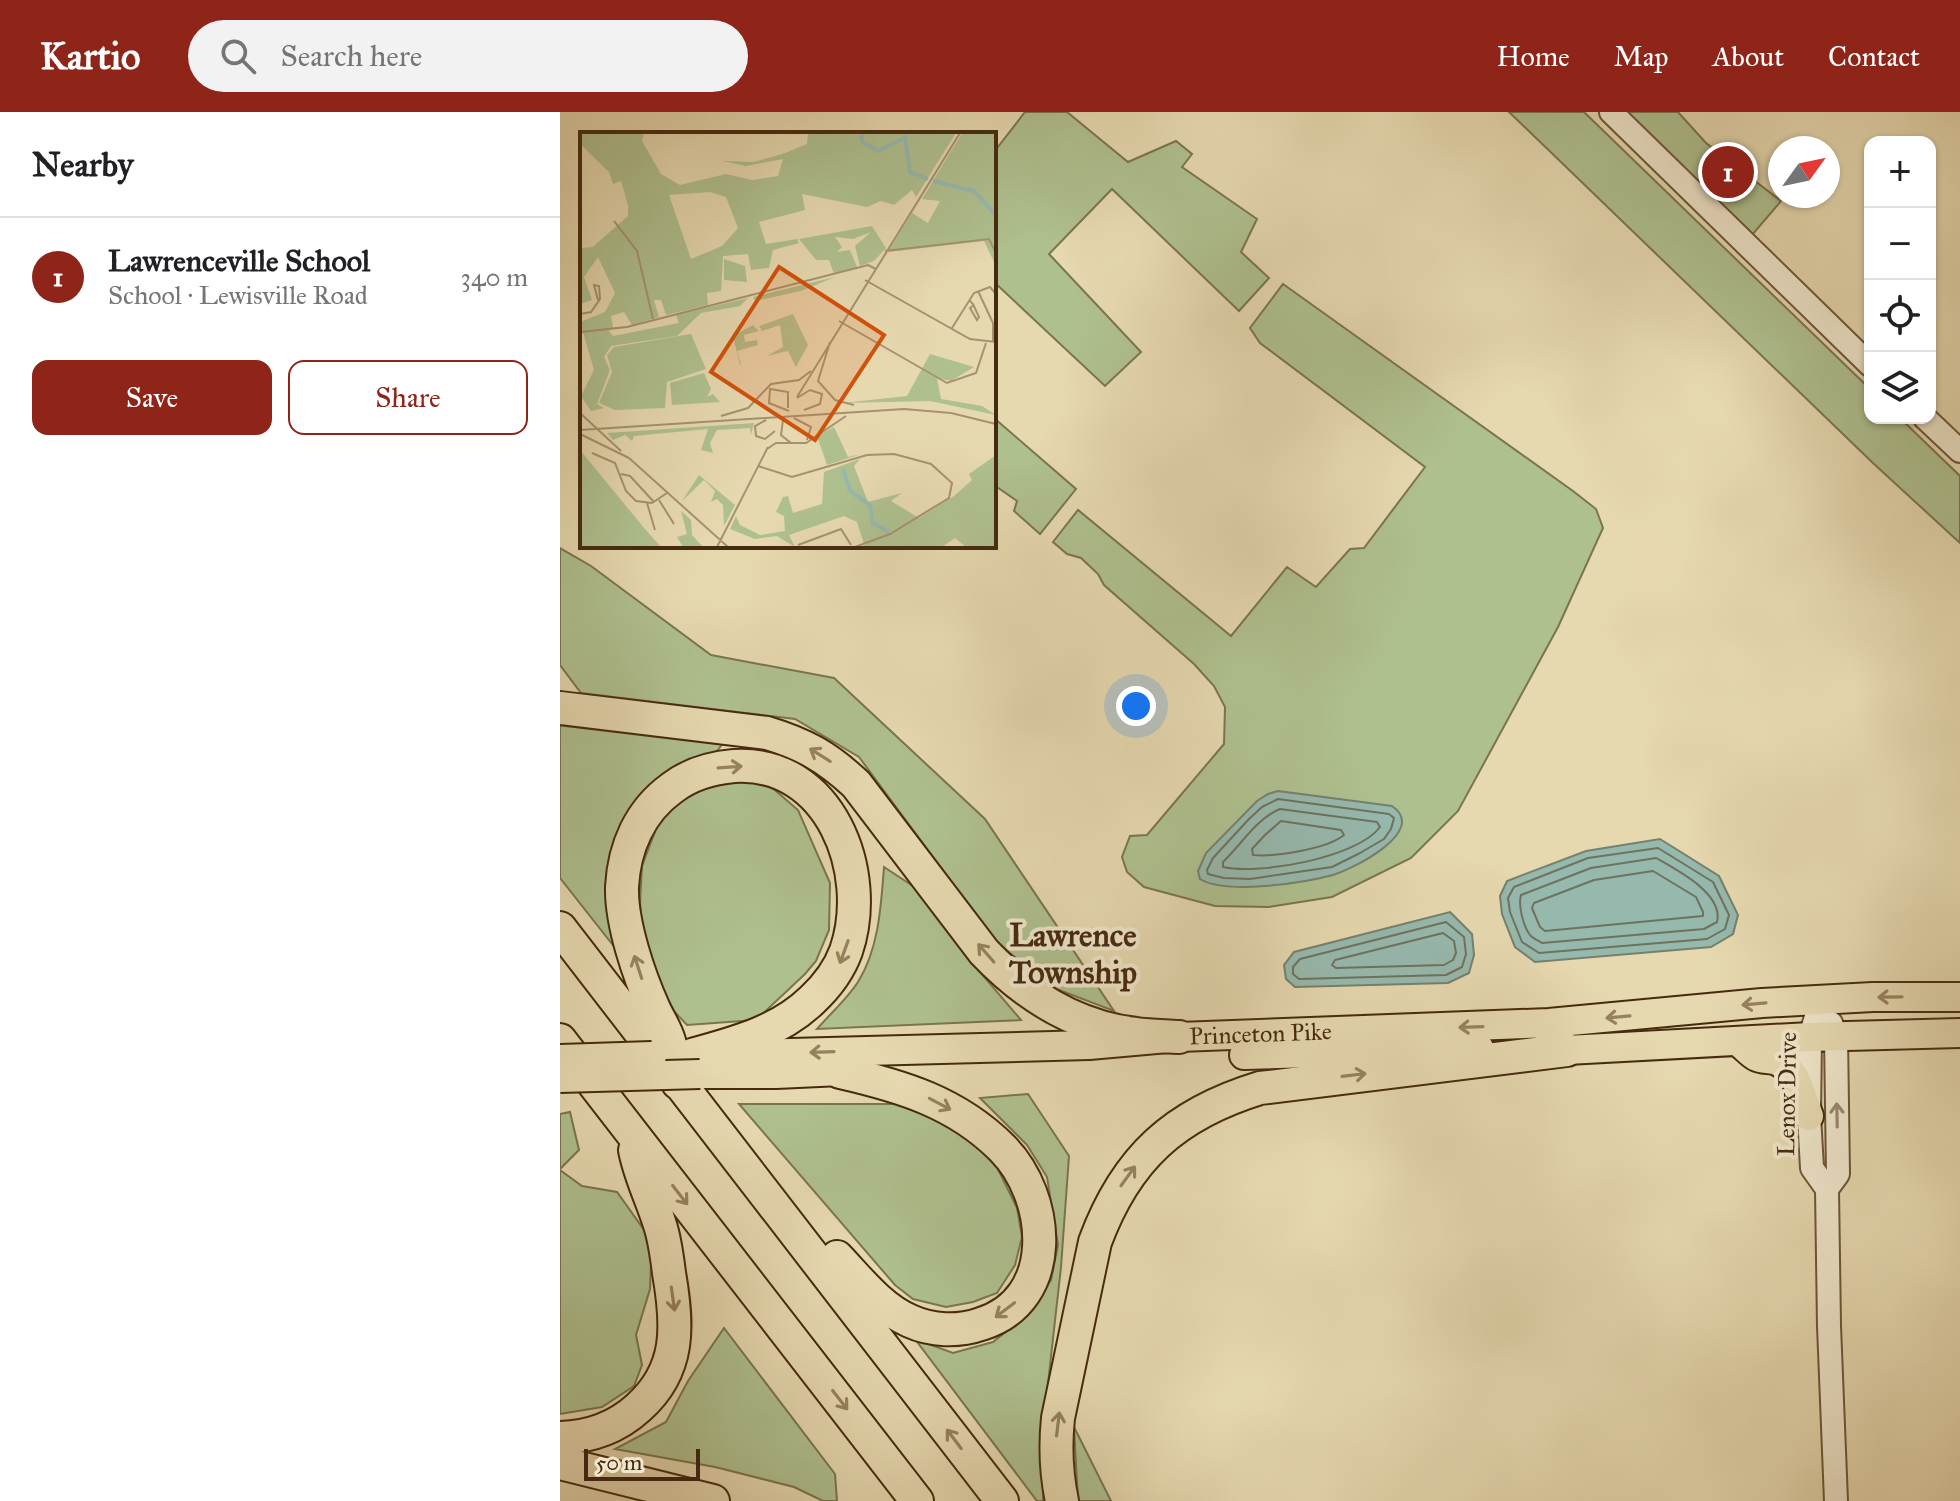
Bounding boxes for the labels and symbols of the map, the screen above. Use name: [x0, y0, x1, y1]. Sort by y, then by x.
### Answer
inset map: [580, 132, 996, 548]
north arrow: [1768, 136, 1840, 208]
pin: 1: [1702, 142, 1754, 202]
your location: [1116, 686, 1156, 726]
one-way arrow: [809, 746, 832, 762]
one-way arrow: [716, 759, 743, 774]
district label: Lawrence Township: [1009, 916, 1137, 992]
one-way arrow: [836, 939, 850, 964]
one-way arrow: [977, 943, 995, 964]
one-way arrow: [630, 955, 645, 981]
one-way arrow: [1877, 989, 1904, 1005]
one-way arrow: [1741, 997, 1768, 1012]
one-way arrow: [1605, 1009, 1632, 1024]
street label: Princeton Pike: [1189, 1016, 1332, 1052]
one-way arrow: [1458, 1019, 1485, 1034]
street label: Lenox Drive: [1771, 1032, 1803, 1156]
one-way arrow: [809, 1044, 836, 1059]
one-way arrow: [1340, 1068, 1367, 1083]
one-way arrow: [928, 1097, 952, 1113]
one-way arrow: [1830, 1102, 1845, 1129]
one-way arrow: [1120, 1166, 1137, 1187]
one-way arrow: [672, 1184, 689, 1205]
one-way arrow: [666, 1285, 681, 1312]
one-way arrow: [995, 1302, 1016, 1319]
one-way arrow: [831, 1389, 848, 1410]
one-way arrow: [1050, 1411, 1065, 1438]
one-way arrow: [946, 1429, 963, 1450]
scale bar: [584, 1445, 700, 1481]

